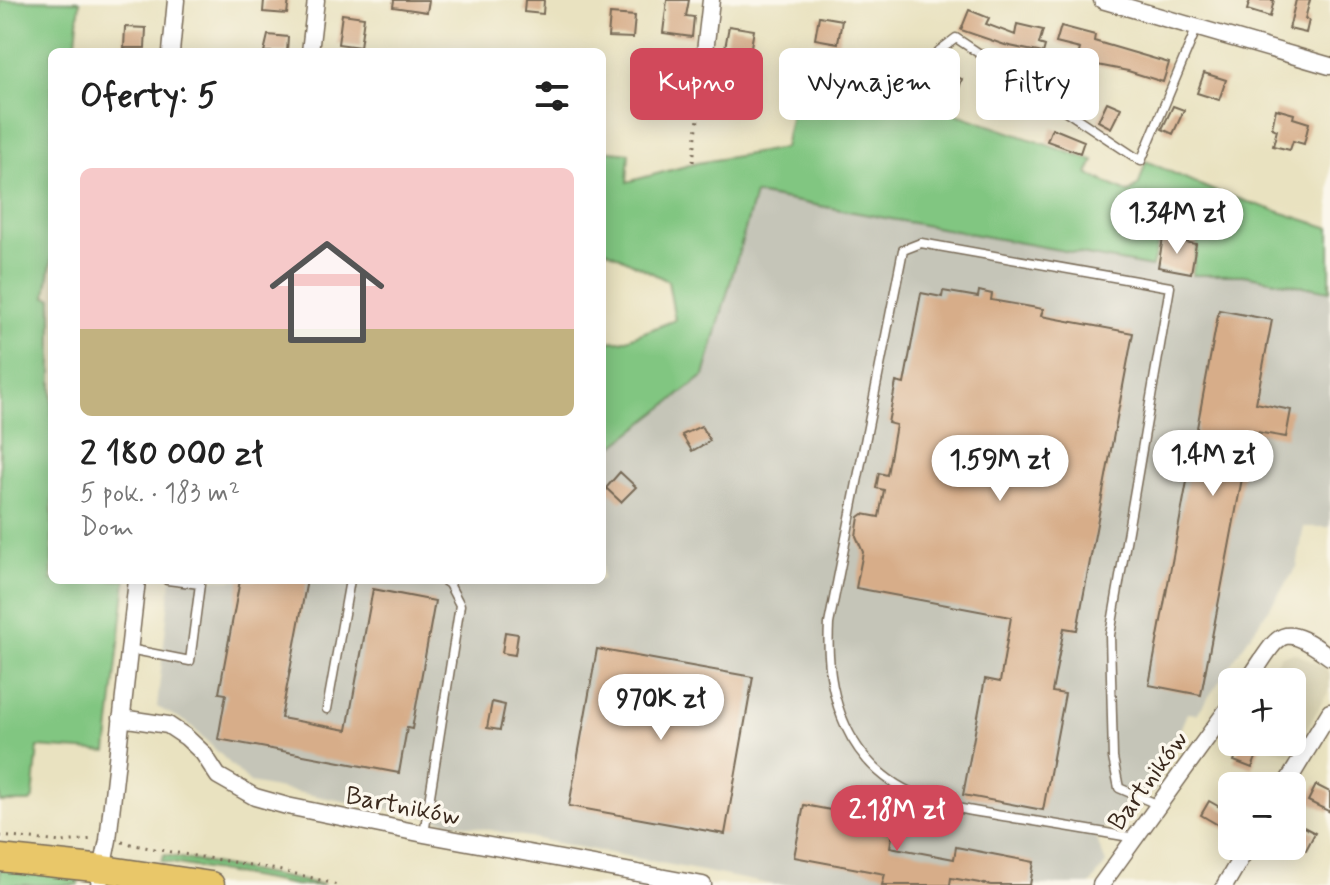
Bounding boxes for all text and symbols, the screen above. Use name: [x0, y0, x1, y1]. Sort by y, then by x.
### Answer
chip: Kupno: [630, 48, 763, 120]
chip: Wynajem: [779, 48, 960, 120]
chip: Filtry: [976, 48, 1099, 120]
text: Oferty: 5: [80, 74, 218, 119]
icon: filters: [530, 74, 574, 118]
pin: 1.34M zł: [1094, 188, 1260, 256]
text: 1.34M zł: [1128, 197, 1226, 231]
icon: home: [255, 220, 399, 364]
pin: 1.4M zł: [1139, 430, 1287, 498]
text: 2 180 000 zł: [80, 432, 263, 477]
pin: 1.59M zł: [917, 435, 1083, 503]
text: 1.4M zł: [1171, 439, 1255, 473]
text: 1.59M zł: [950, 444, 1050, 478]
text: 5 pok. · 183 m²: [80, 477, 240, 511]
text: Dom: [80, 511, 134, 545]
map controls: [1218, 668, 1306, 860]
button: +: [1218, 668, 1306, 756]
pin: 970K zł: [587, 674, 735, 742]
text: 970K zł: [616, 683, 706, 717]
street label: Bartników: [1101, 724, 1196, 838]
button: −: [1218, 772, 1306, 860]
street label: Bartników: [343, 779, 463, 835]
pin: 2.18M zł: [814, 785, 980, 853]
text: 2.18M zł: [849, 794, 945, 828]

